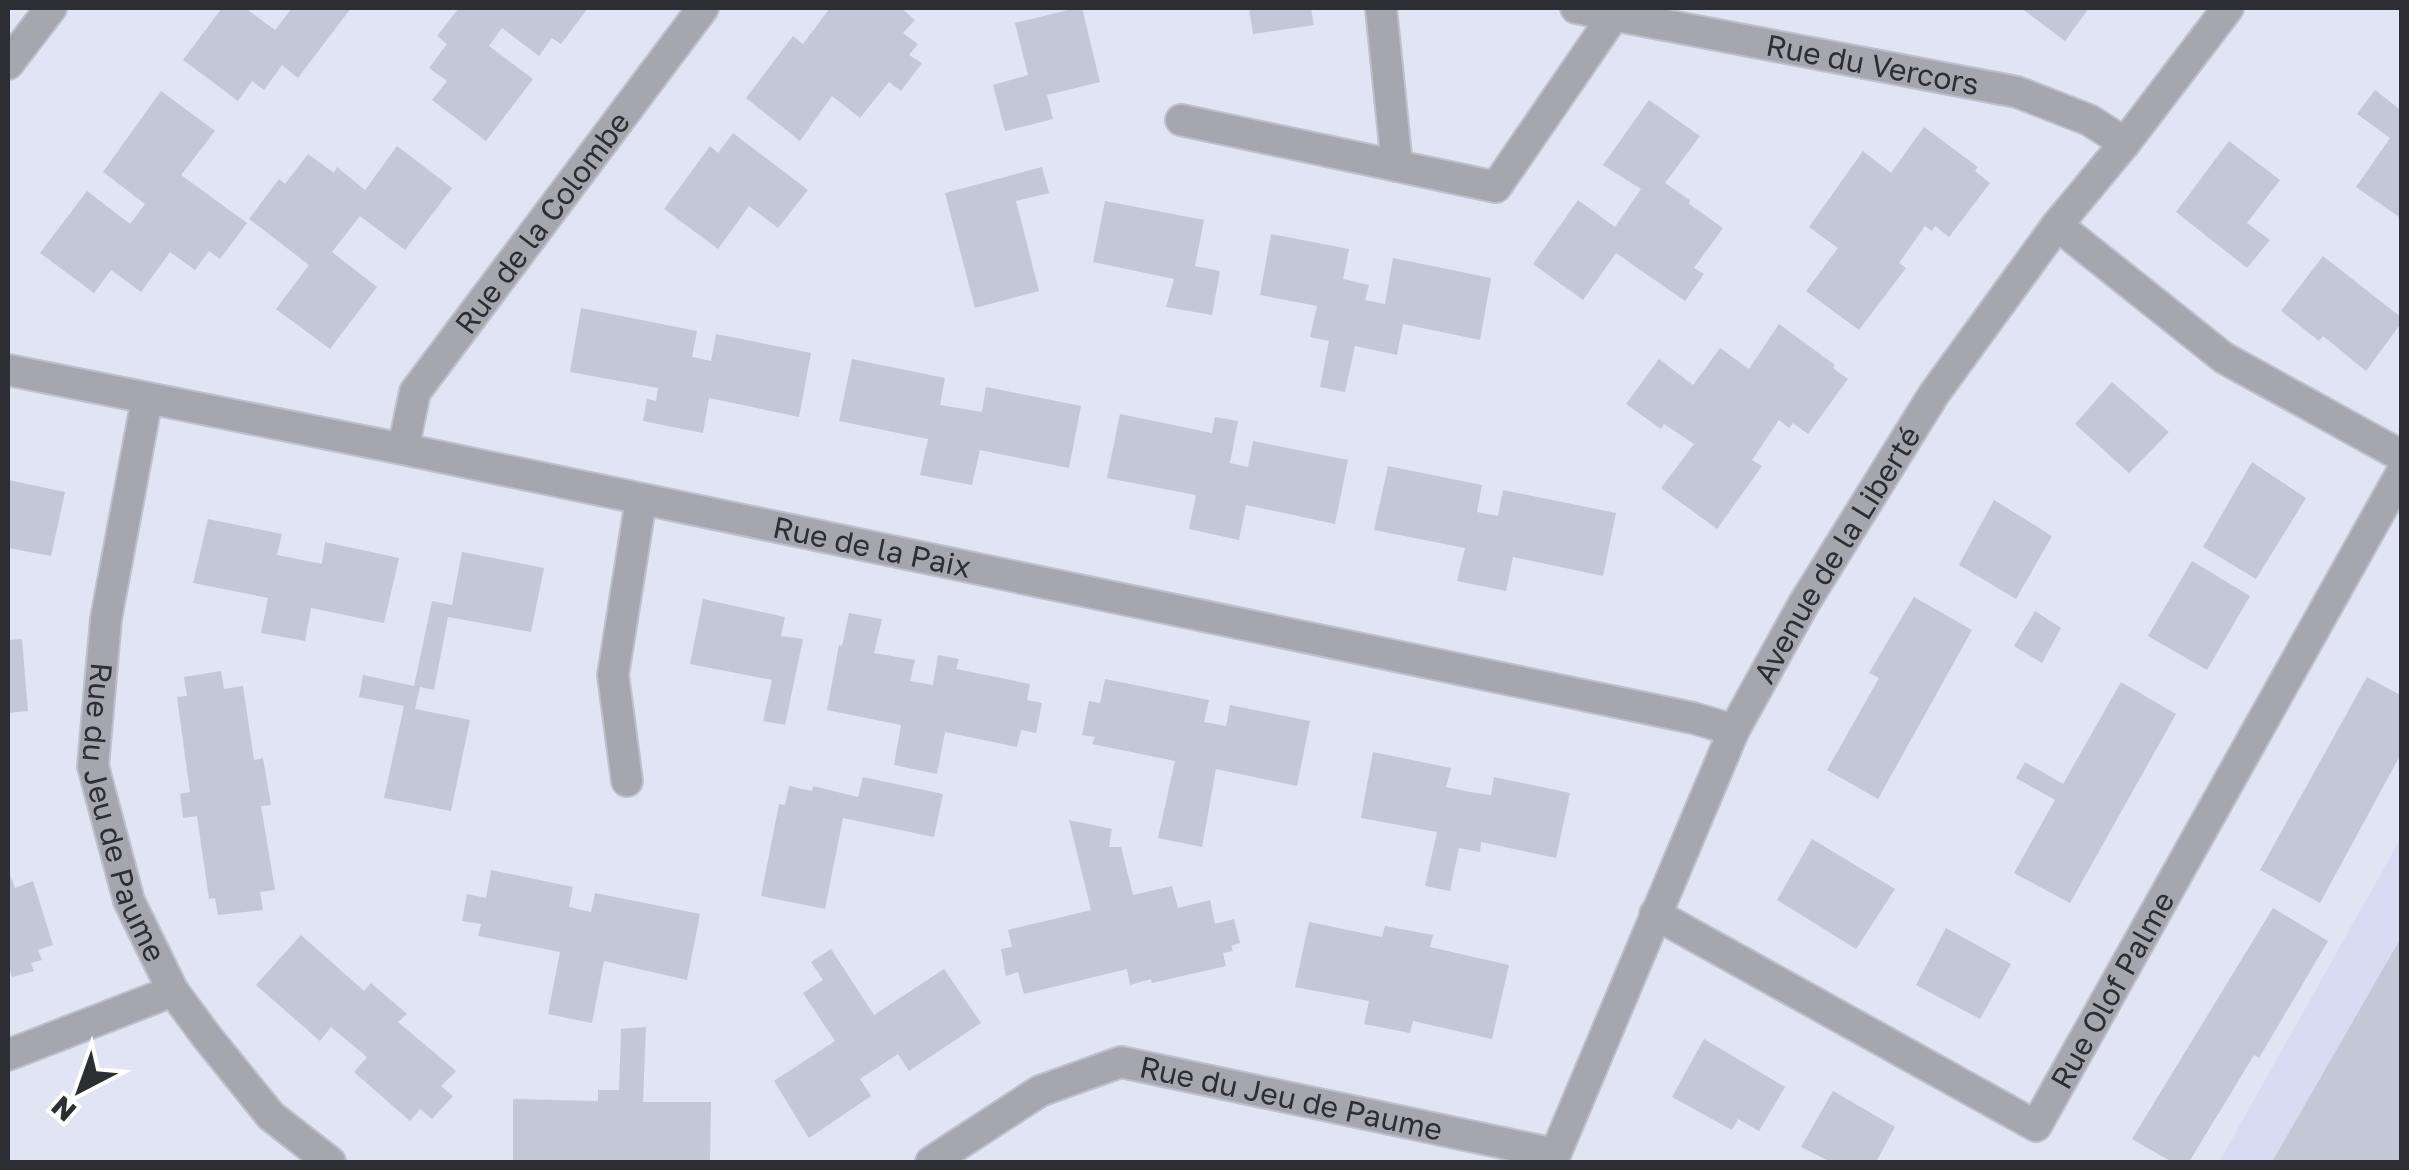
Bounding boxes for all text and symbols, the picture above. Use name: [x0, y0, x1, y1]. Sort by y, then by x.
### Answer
street label: Rue du Vercors: [1763, 27, 1982, 102]
street label: Rue de la Colombe: [447, 104, 637, 341]
street label: Avenue de la Liberté: [1746, 419, 1928, 689]
street label: Rue de la Paix: [770, 509, 974, 585]
street label: Rue du Jeu de Paume: [75, 661, 174, 967]
street label: Rue Olof Palme: [2043, 885, 2182, 1095]
north arrow: [30, 1040, 130, 1140]
street label: Rue du Jeu de Paume: [1136, 1048, 1446, 1148]
text: N: [44, 1090, 82, 1129]

